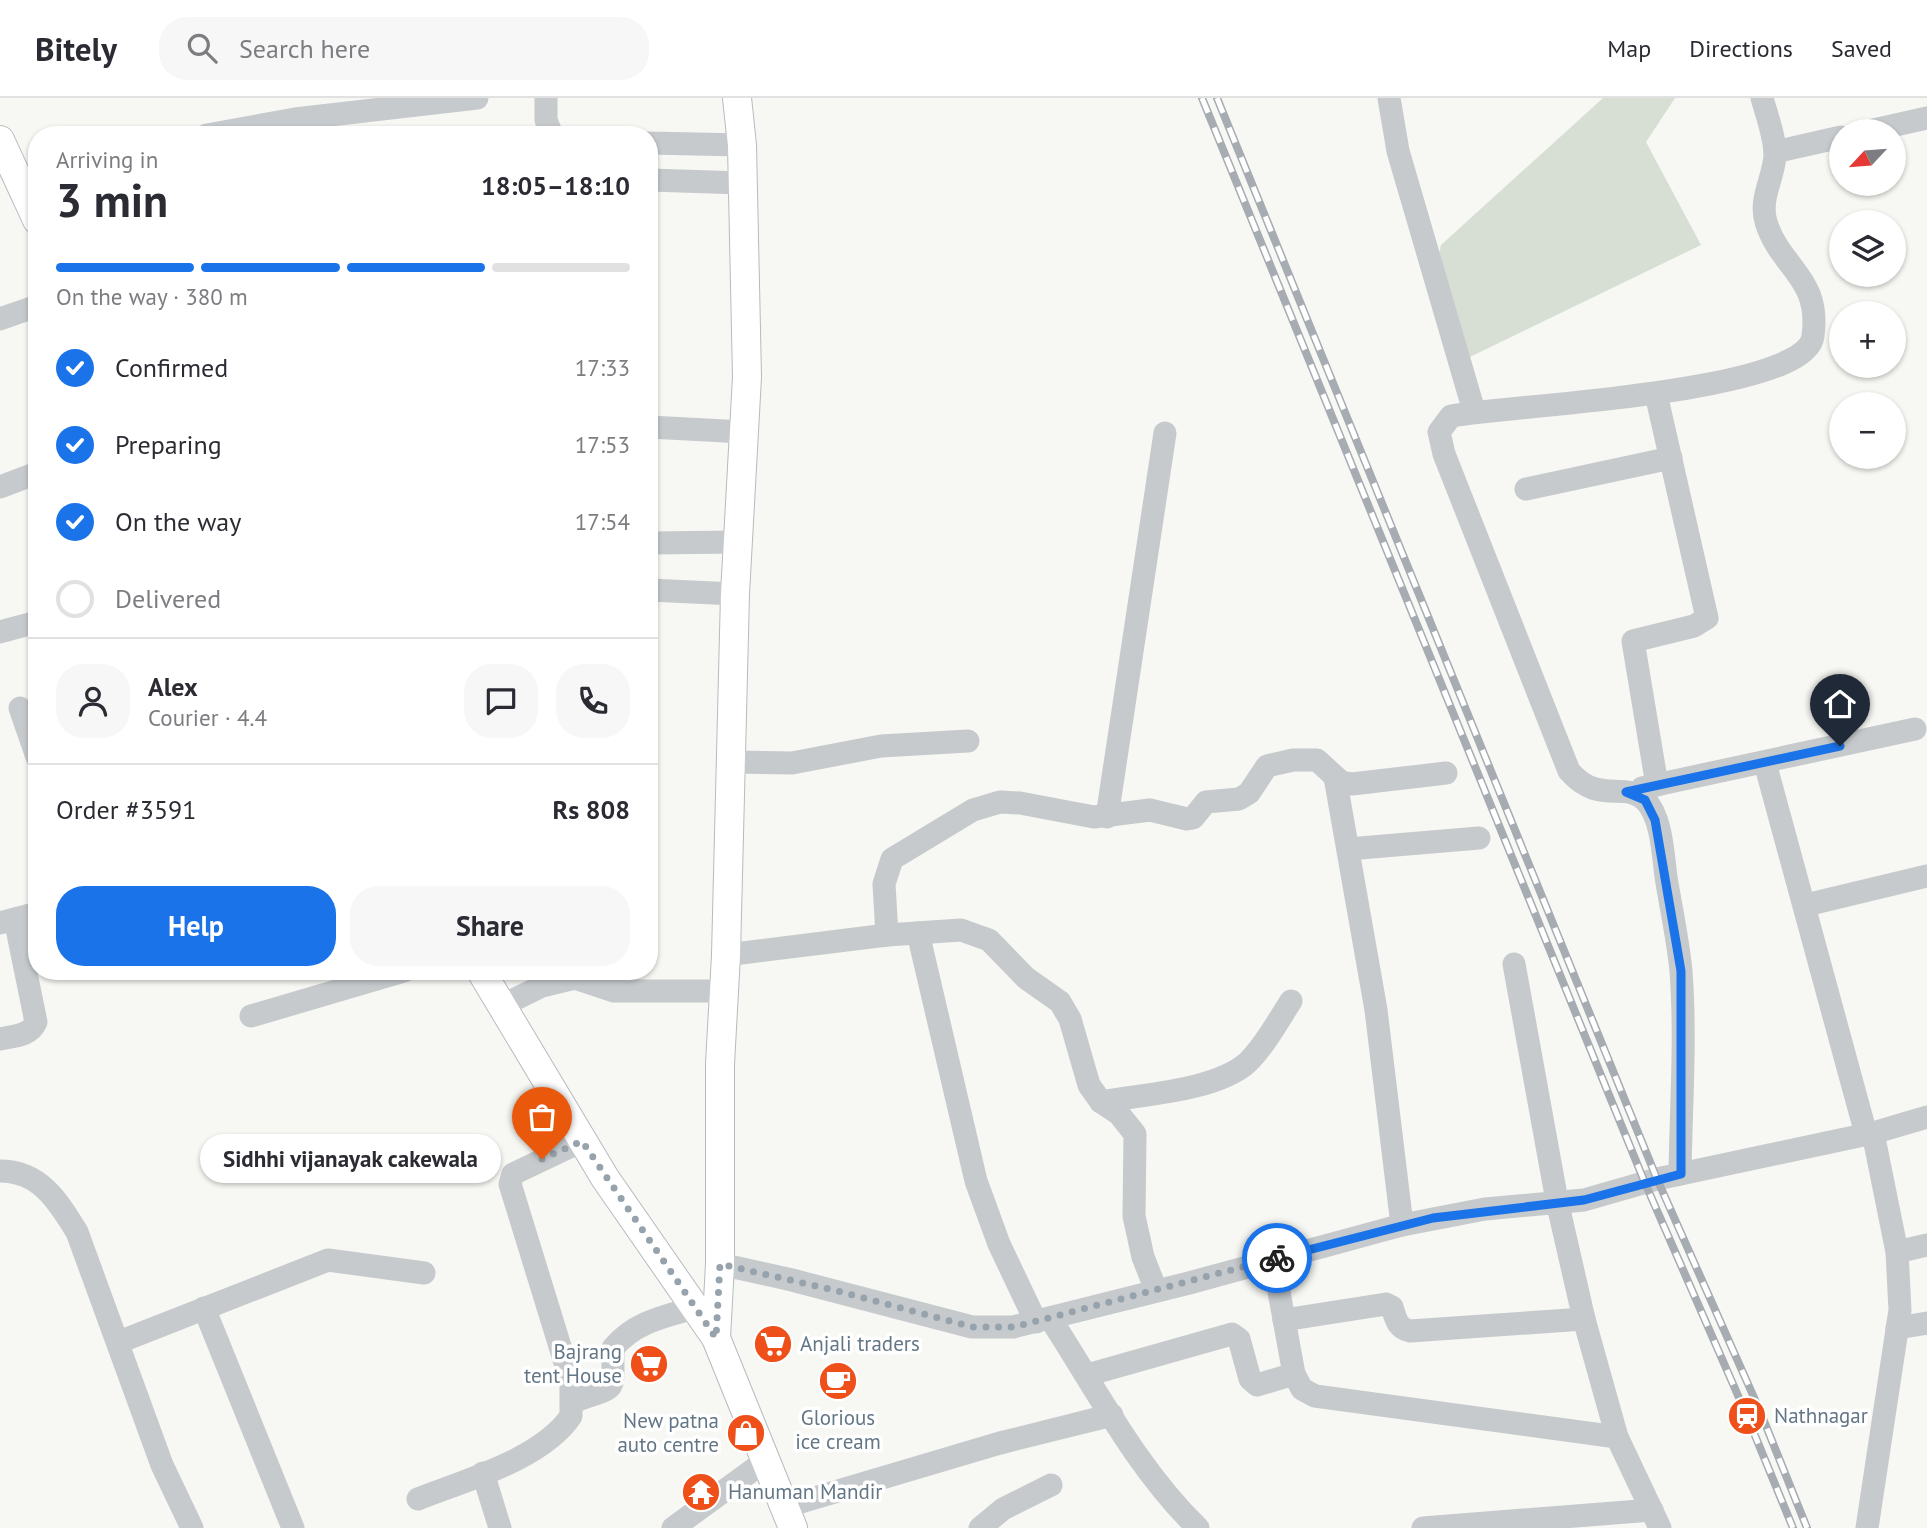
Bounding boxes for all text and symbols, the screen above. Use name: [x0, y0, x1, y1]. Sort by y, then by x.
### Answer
search box: [159, 17, 649, 80]
text: Bitely: [35, 27, 117, 70]
icon: search: [183, 29, 221, 67]
text: Search here: [239, 32, 370, 65]
text: Map: [1607, 33, 1651, 64]
text: Directions: [1689, 33, 1793, 64]
text: Saved: [1831, 33, 1892, 64]
north arrow: [1829, 119, 1906, 196]
map controls: [1829, 119, 1906, 469]
text: Arriving in: [56, 145, 158, 174]
text: 18:05–18:10: [481, 169, 630, 202]
text: 3 min: [56, 170, 168, 230]
button: layers: [1829, 210, 1906, 287]
text: On the way · 380 m: [56, 282, 248, 311]
button: +: [1829, 301, 1906, 378]
icon: check: [56, 349, 94, 387]
text: Confirmed: [115, 351, 228, 384]
text: 17:33: [575, 353, 630, 382]
button: −: [1829, 392, 1906, 469]
icon: check: [56, 426, 94, 464]
text: Preparing: [115, 428, 222, 461]
text: 17:53: [575, 430, 630, 459]
icon: check: [56, 503, 94, 541]
text: On the way: [115, 505, 241, 538]
text: 17:54: [575, 507, 630, 536]
text: Delivered: [115, 582, 221, 615]
button: person: [56, 664, 130, 738]
button: chat: [464, 664, 538, 738]
button: phone: [556, 664, 630, 738]
text: Alex: [148, 670, 198, 703]
pin: [1810, 674, 1870, 746]
icon: home: [1821, 685, 1859, 723]
text: Courier · 4.4: [148, 703, 267, 732]
text: Order #3591: [56, 793, 196, 826]
text: Rs 808: [553, 793, 630, 826]
button: Help: [56, 886, 336, 966]
button: Share: [350, 886, 630, 966]
pin: [512, 1087, 572, 1159]
icon: bag: [523, 1098, 561, 1136]
callout: Sidhhi vijanayak cakewala: [199, 1134, 500, 1184]
text: Sidhhi vijanayak cakewala: [223, 1144, 478, 1173]
courier: [1242, 1223, 1312, 1293]
icon: bike: [1258, 1239, 1296, 1277]
supermarket icon: Anjali traders: [752, 1323, 794, 1365]
place label: Anjali traders: [800, 1330, 920, 1357]
place label: Bajrang tent House: [524, 1338, 622, 1389]
supermarket icon: Bajrang tent House: [628, 1343, 670, 1385]
cafe icon: Glorious ice cream: [817, 1360, 859, 1402]
station icon: Nathnagar: [1726, 1395, 1768, 1437]
place label: Nathnagar: [1774, 1402, 1868, 1429]
place label: Glorious ice cream: [795, 1404, 881, 1455]
place label: New patna auto centre: [617, 1407, 719, 1458]
shop icon: New patna auto centre: [725, 1412, 767, 1454]
temple icon: Hanuman Mandir: [680, 1471, 722, 1513]
place label: Hanuman Mandir: [728, 1478, 882, 1505]

